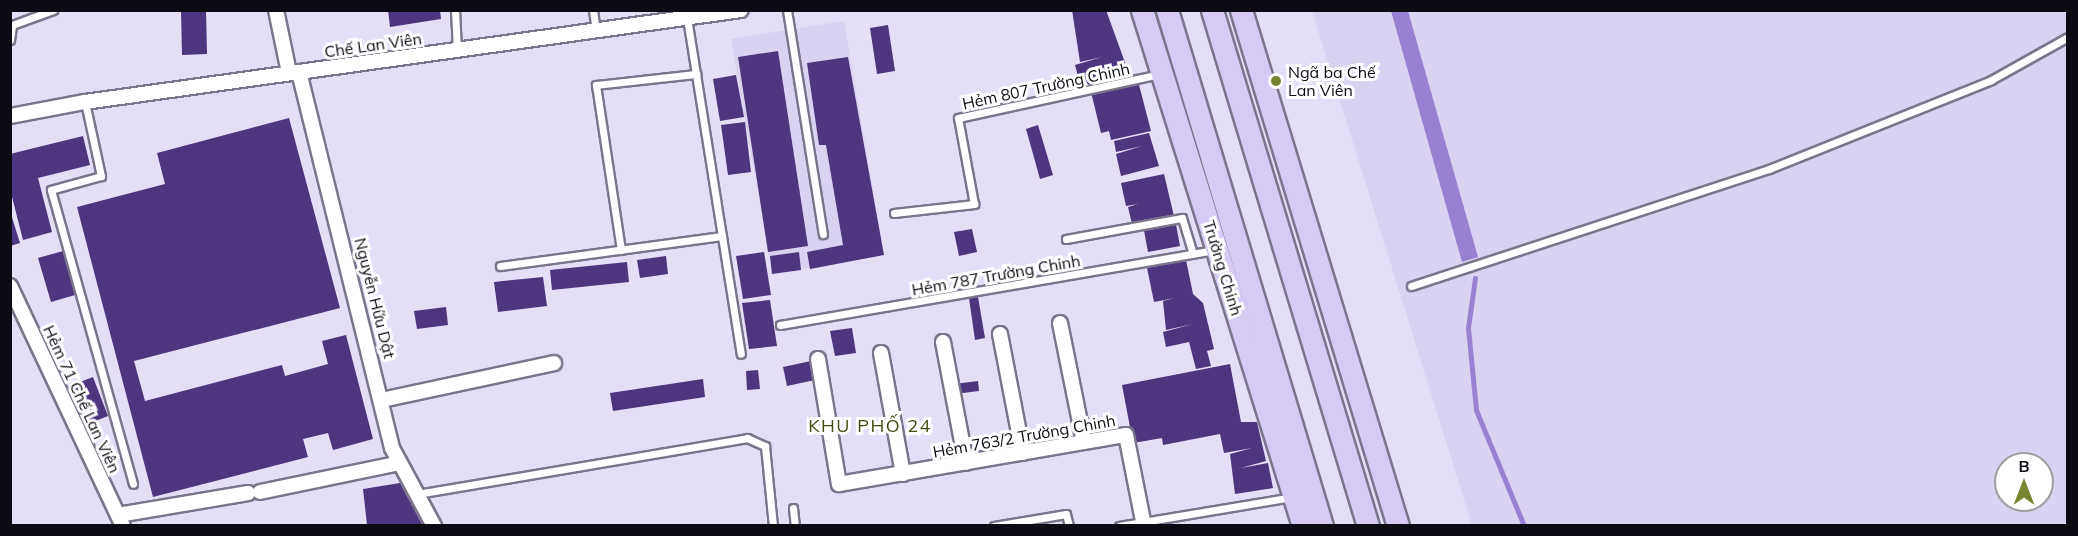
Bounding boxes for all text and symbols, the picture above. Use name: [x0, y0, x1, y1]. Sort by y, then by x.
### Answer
street label: Chế Lan Viên: [323, 29, 423, 61]
street label: Hẻm 807 Trường Chinh: [960, 59, 1132, 113]
place label: Ngã ba Chế Lan Viên: [1288, 62, 1376, 100]
marker: Ngã ba Chế Lan Viên: [1269, 74, 1283, 88]
street label: Trường Chinh: [1199, 218, 1247, 318]
street label: Nguyễn Hữu Dật: [351, 236, 399, 360]
street label: Hẻm 787 Trường Chinh: [910, 251, 1082, 299]
street label: Hẻm 71 Chế Lan Viên: [39, 322, 125, 476]
street label: Hẻm 763/2 Trường Chinh: [931, 410, 1117, 462]
district label: KHU PHỐ 24: [808, 415, 932, 437]
north arrow: [1994, 452, 2054, 512]
text: B: [2018, 456, 2030, 476]

